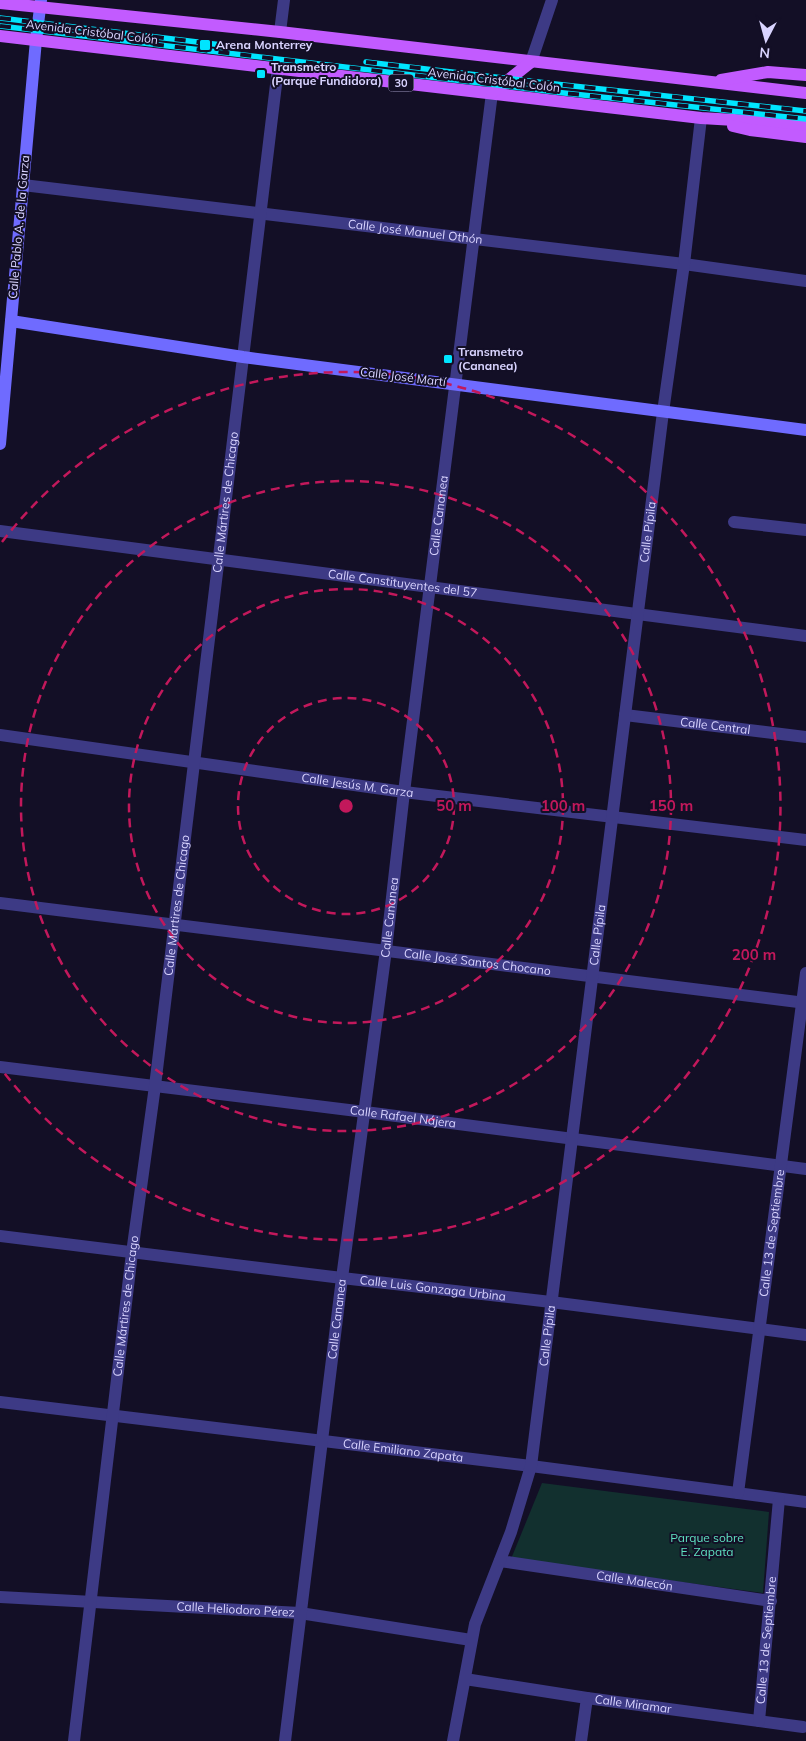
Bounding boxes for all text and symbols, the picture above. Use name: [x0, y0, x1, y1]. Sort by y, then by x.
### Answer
north arrow: [741, 15, 791, 65]
street label: Avenida Cristóbal Colón: [25, 16, 159, 47]
place label: Arena Monterrey: [216, 37, 313, 52]
marker: Arena Monterrey: [198, 38, 212, 52]
text: N: [758, 43, 771, 62]
place label: Transmetro (Parque Fundidora): [271, 59, 382, 88]
street label: Avenida Cristóbal Colón: [427, 64, 561, 95]
marker: Transmetro (Parque Fundidora): [255, 68, 267, 80]
road number: 30: [388, 75, 414, 92]
street label: Calle Pablo A. de la Garza: [5, 155, 32, 299]
street label: Calle José Manuel Othón: [347, 216, 483, 247]
place label: Transmetro (Cananea): [458, 344, 523, 373]
marker: Transmetro (Cananea): [442, 353, 454, 365]
street label: Calle José Martí: [359, 364, 448, 389]
street label: Calle Mártires de Chicago: [209, 431, 241, 574]
street label: Calle Cananea: [426, 475, 451, 557]
street label: Calle Pípila: [636, 501, 659, 563]
street label: Calle Constituyentes del 57: [327, 566, 478, 600]
street label: Calle Central: [679, 714, 751, 737]
street label: Calle Jesús M. Garza: [301, 770, 414, 800]
text: 50 m: [436, 796, 472, 815]
text: 100 m: [541, 796, 585, 815]
text: 150 m: [649, 796, 693, 815]
centre of rings: [337, 797, 355, 815]
street label: Calle Mártires de Chicago: [160, 834, 192, 977]
street label: Calle Cananea: [377, 877, 401, 959]
street label: Calle Pípila: [586, 903, 608, 966]
street label: Calle José Santos Chocano: [403, 945, 552, 978]
text: 200 m: [732, 945, 776, 964]
street label: Calle Rafael Nájera: [349, 1102, 457, 1131]
street label: Calle 13 de Septiembre: [756, 1169, 787, 1298]
street label: Calle Mártires de Chicago: [109, 1234, 141, 1377]
street label: Calle Luis Gonzaga Urbina: [359, 1272, 507, 1304]
street label: Calle Cananea: [324, 1278, 349, 1360]
street label: Calle Pípila: [536, 1304, 558, 1367]
street label: Calle Emiliano Zapata: [342, 1435, 464, 1465]
park label: Parque sobre E. Zapata: [670, 1530, 744, 1559]
street label: Calle Malecón: [595, 1567, 674, 1593]
street label: Calle 13 de Septiembre: [753, 1576, 779, 1705]
street label: Calle Heliodoro Pérez: [176, 1598, 295, 1620]
street label: Calle Miramar: [594, 1691, 673, 1716]

